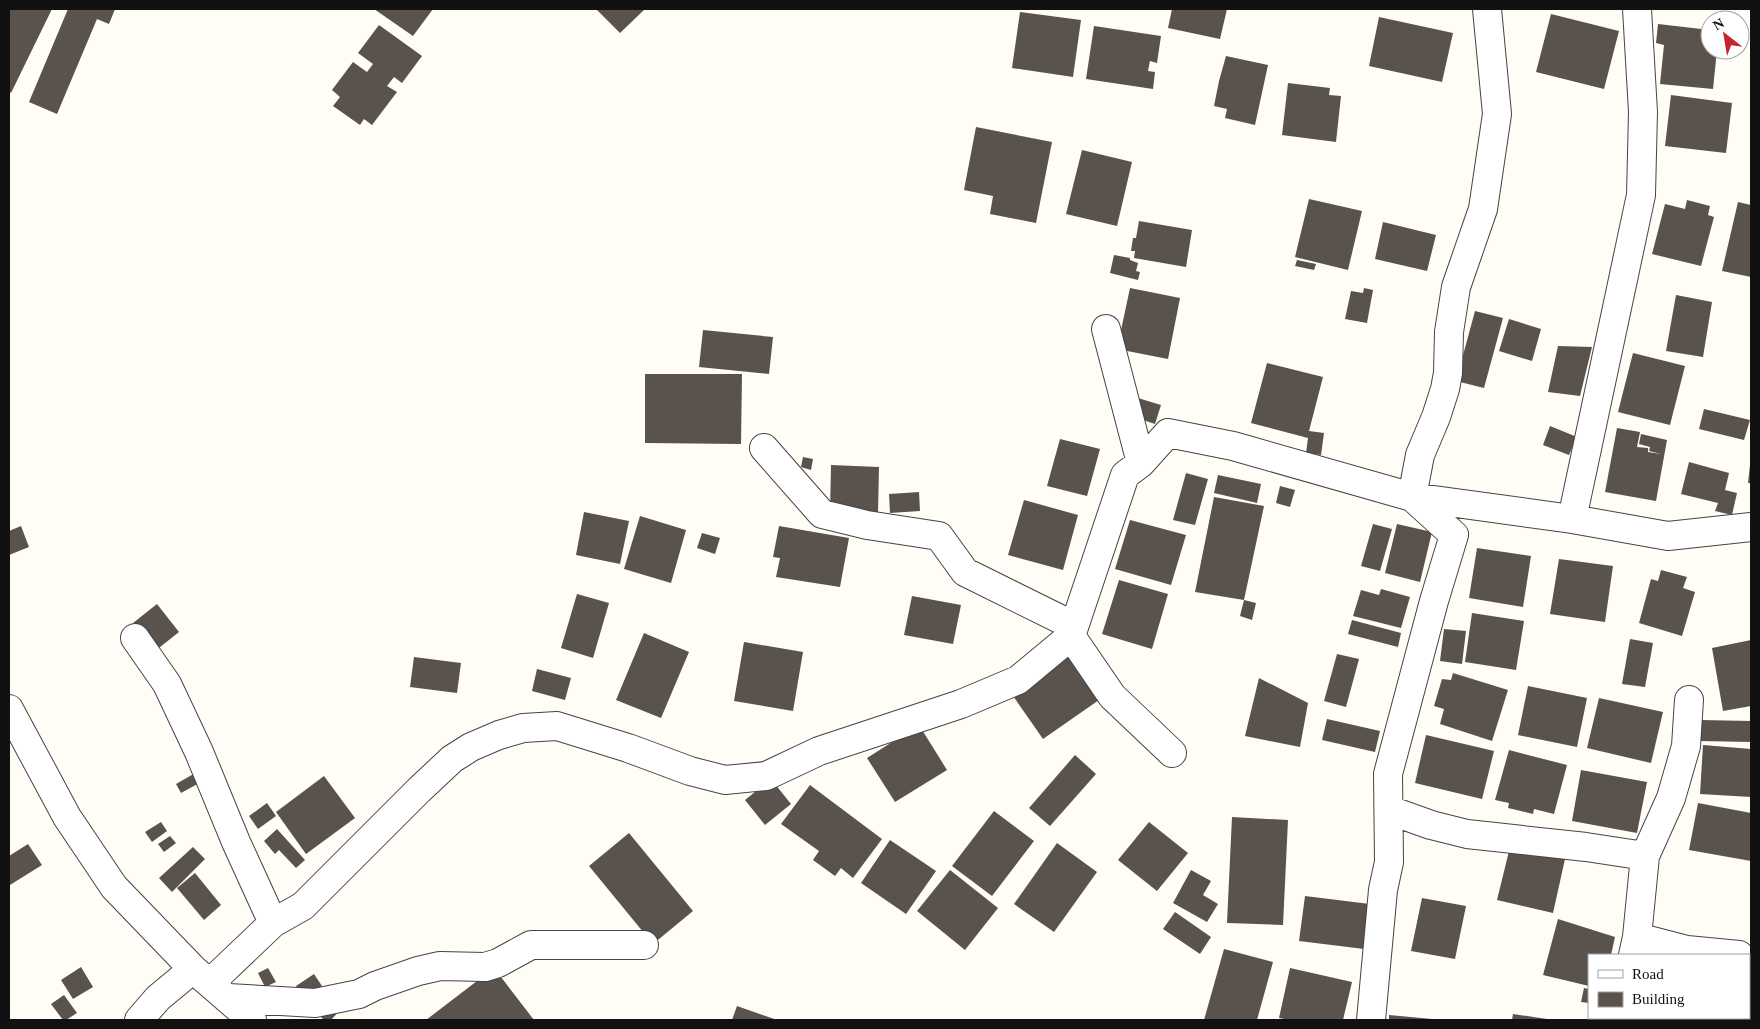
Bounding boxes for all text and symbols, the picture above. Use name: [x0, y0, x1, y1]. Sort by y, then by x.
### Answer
north arrow: [1700, 10, 1750, 60]
text: N: [1710, 15, 1727, 33]
legend: [1588, 954, 1750, 1019]
text: Road: [1632, 966, 1664, 982]
text: Building: [1632, 991, 1685, 1007]

